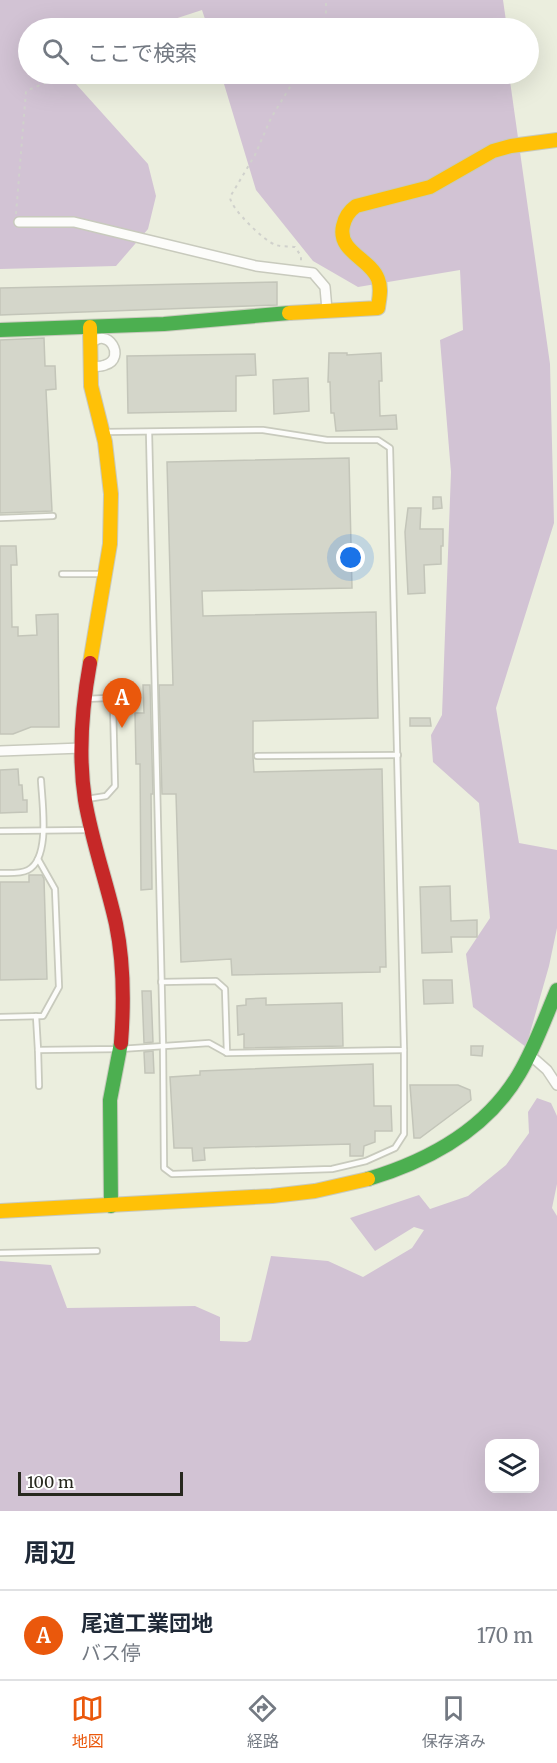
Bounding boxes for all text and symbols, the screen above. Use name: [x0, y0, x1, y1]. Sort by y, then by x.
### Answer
search box: [18, 18, 539, 84]
icon: search: [39, 35, 72, 68]
text: ここで検索: [87, 39, 197, 67]
your location: [336, 543, 365, 572]
pin: A: [102, 678, 142, 728]
map controls: [485, 1439, 539, 1493]
button: layers: [485, 1439, 539, 1493]
scale bar: [18, 1469, 183, 1496]
text: 100 m: [27, 1472, 74, 1492]
text: 周辺: [24, 1536, 76, 1569]
text: 尾道工業団地: [81, 1609, 213, 1637]
text: A: [36, 1623, 51, 1648]
text: 170 m: [477, 1623, 533, 1648]
text: バス停: [81, 1640, 141, 1665]
tab: 地図: [71, 1692, 104, 1752]
tab: 経路: [246, 1692, 279, 1752]
tab: 保存済み: [422, 1692, 486, 1752]

